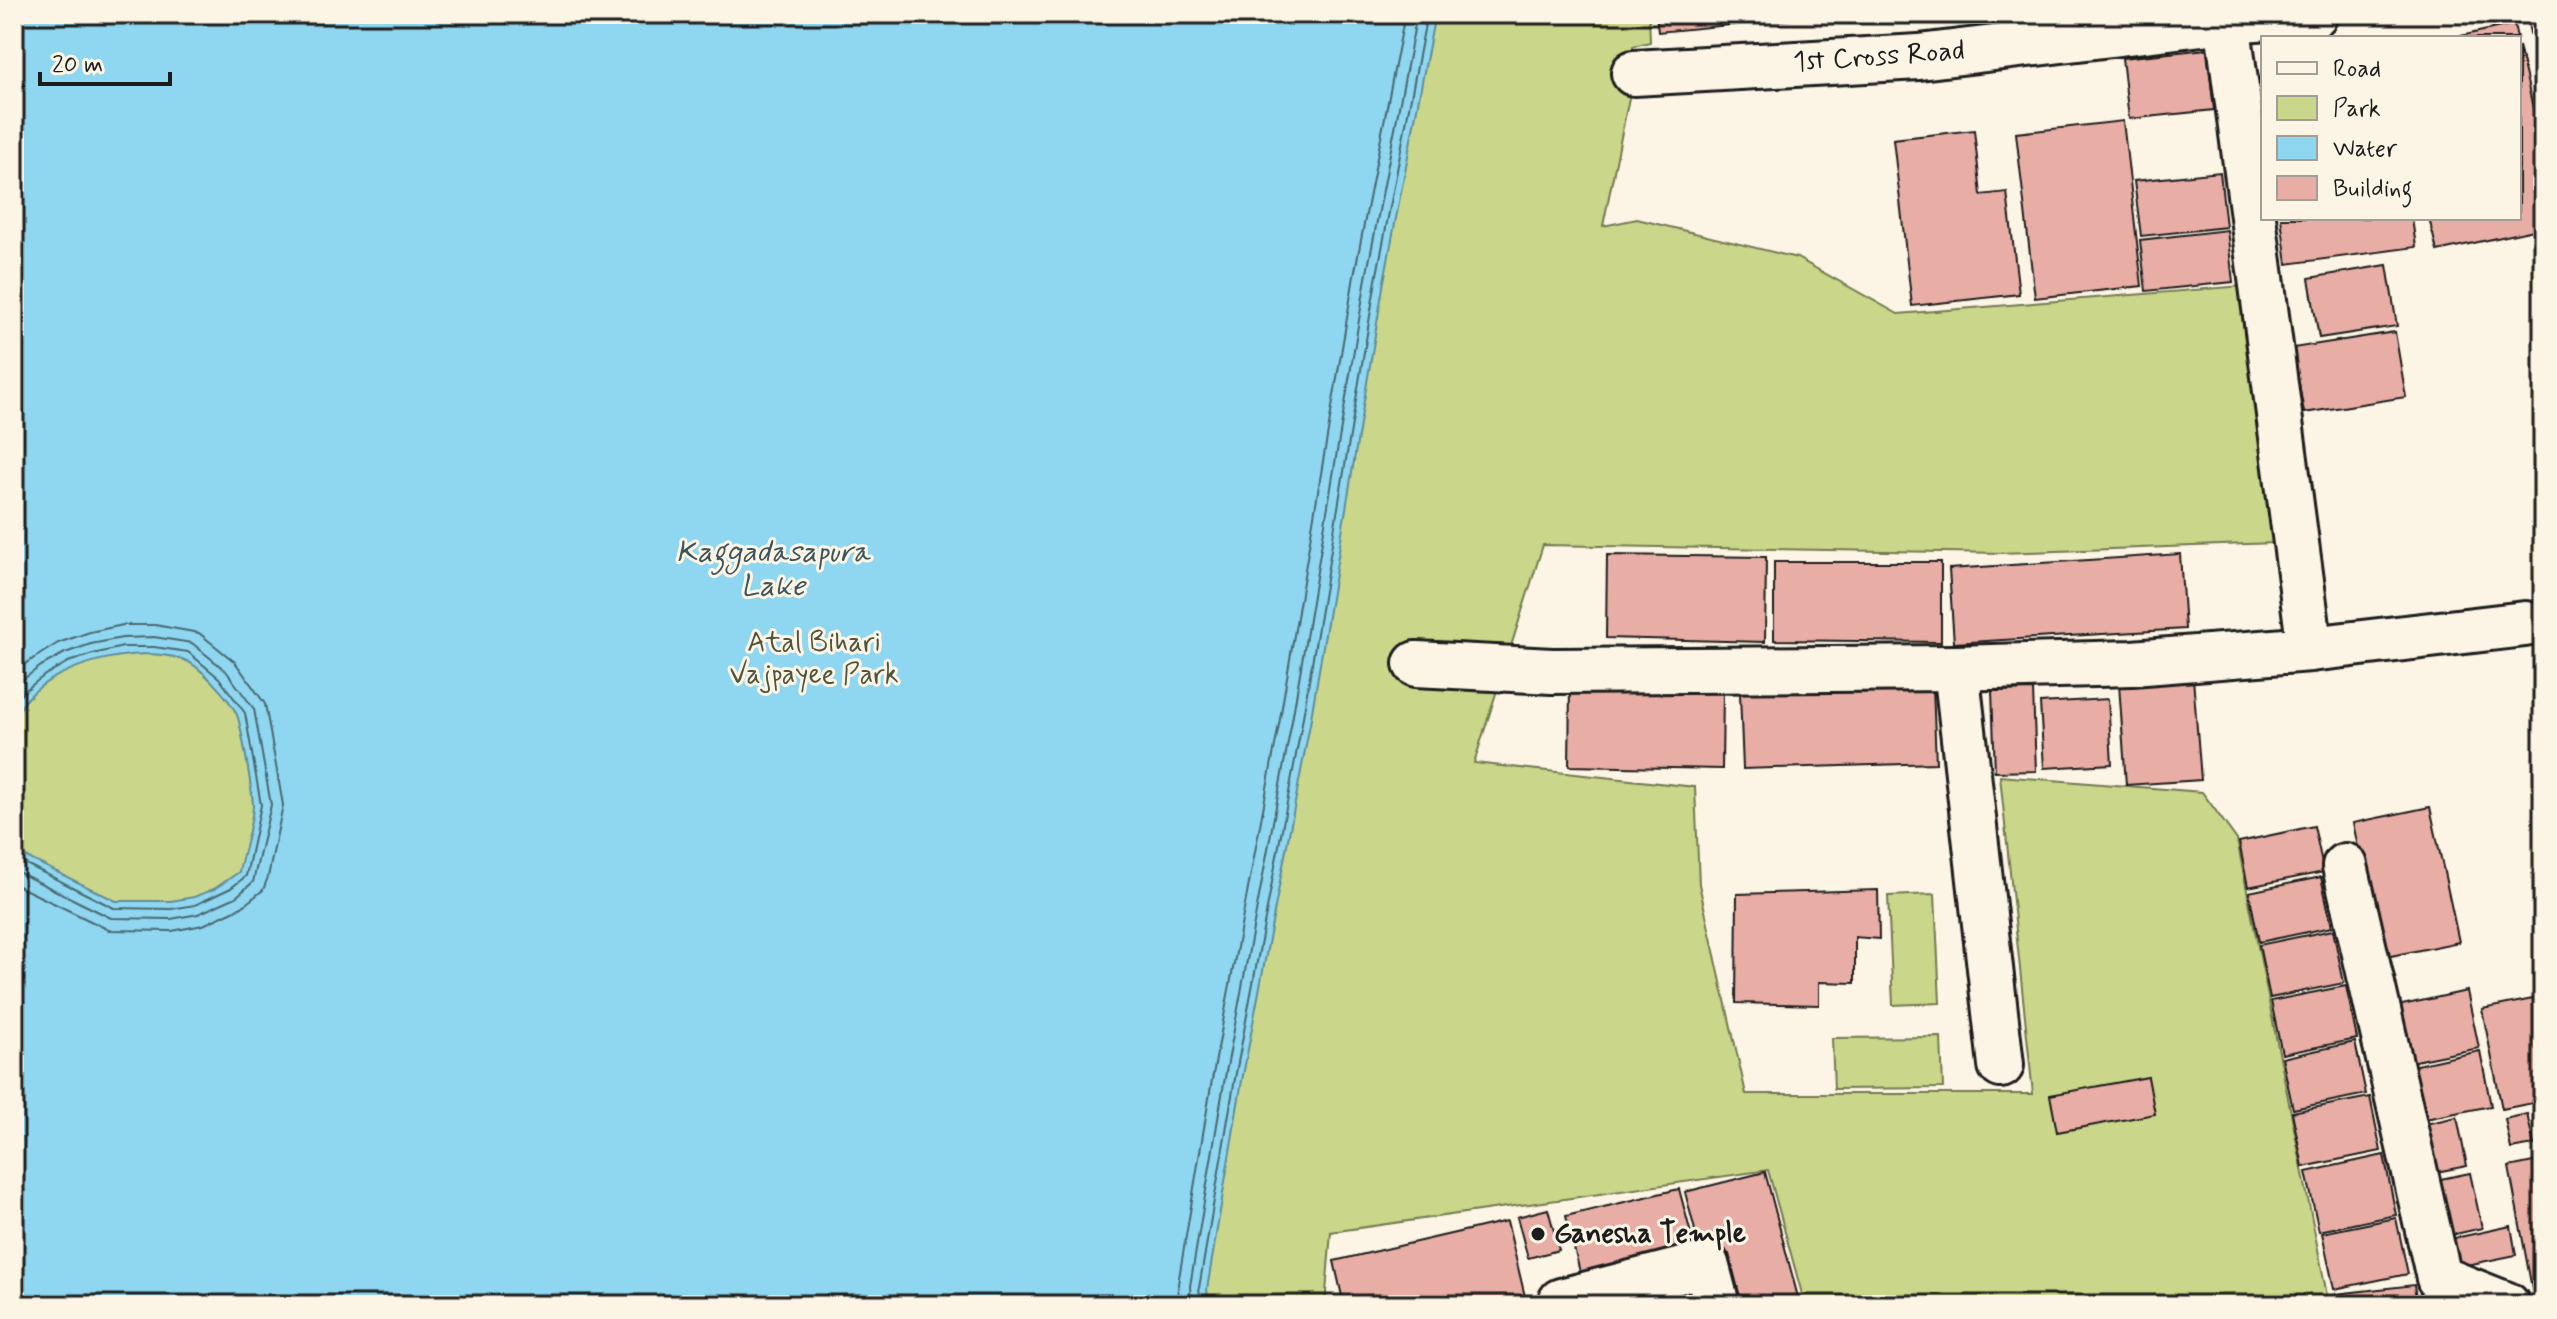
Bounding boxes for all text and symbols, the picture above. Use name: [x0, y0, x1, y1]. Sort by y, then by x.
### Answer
street label: 1st Cross Road: [1792, 33, 1966, 81]
scale bar: [40, 36, 170, 86]
legend: [2261, 36, 2521, 220]
text: 20 m: [52, 50, 103, 81]
text: Road: [2333, 54, 2381, 85]
text: Park: [2333, 94, 2381, 125]
text: Water: [2333, 134, 2398, 165]
text: Building: [2333, 174, 2413, 208]
water label: Kaggadasapura Lake: [676, 533, 871, 606]
park label: Atal Bihari Vajpayee Park: [729, 625, 899, 694]
place label: Ganesha Temple: [1554, 1216, 1746, 1253]
marker: Ganesha Temple: [1529, 1225, 1547, 1243]

